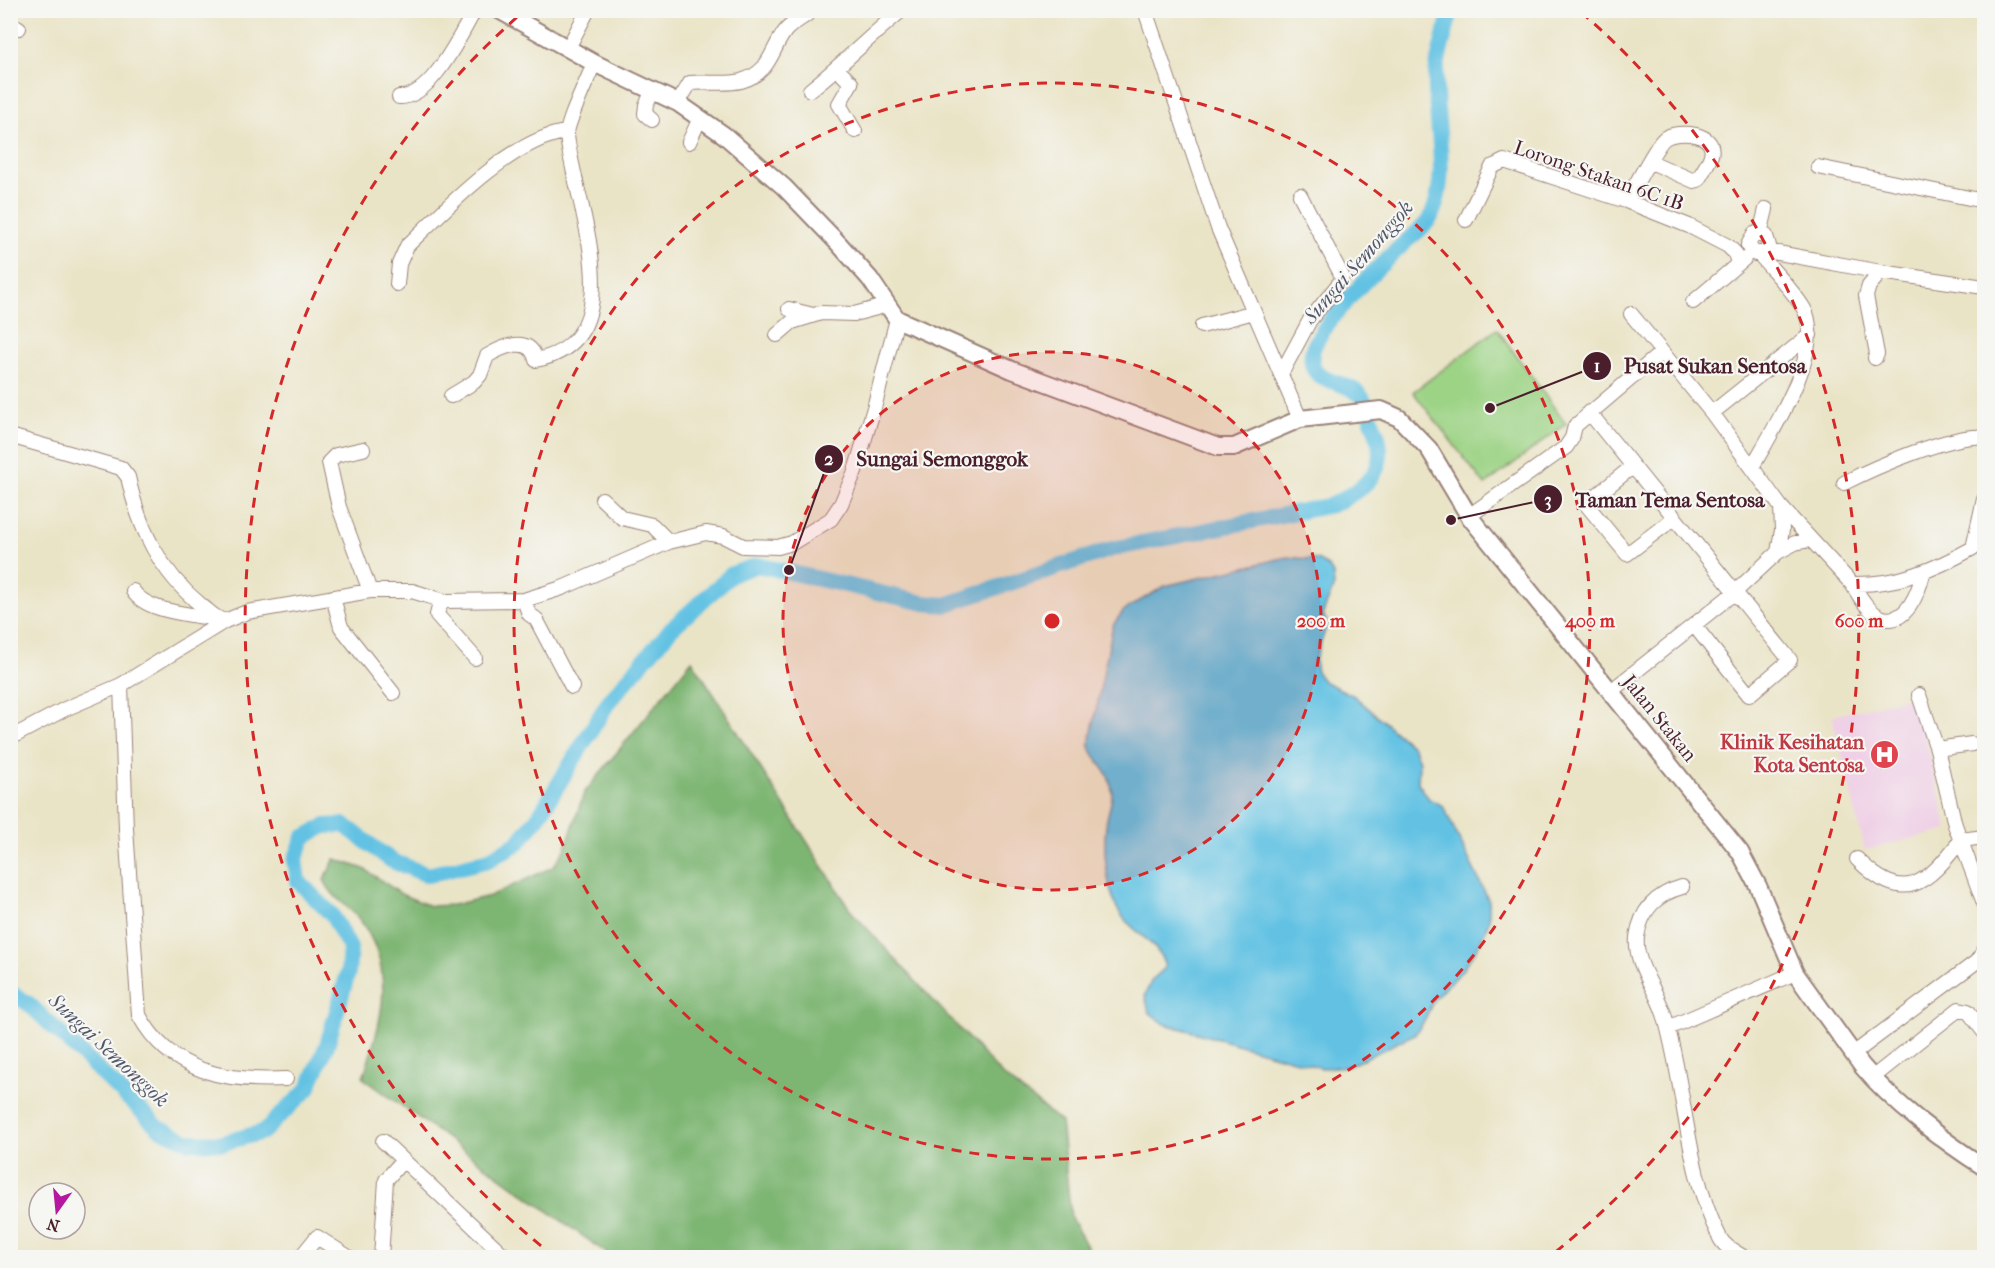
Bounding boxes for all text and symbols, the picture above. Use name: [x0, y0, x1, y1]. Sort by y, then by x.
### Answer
street label: Lorong Stakan 6C 1B: [1511, 136, 1687, 215]
water label: Sungai Semonggok: [1297, 195, 1418, 329]
callout: Pusat Sukan Sentosa: [1582, 346, 1818, 385]
text: Pusat Sukan Sentosa: [1624, 354, 1808, 378]
text: 1: [1594, 356, 1600, 377]
callout: Sungai Semonggok: [814, 439, 1040, 478]
text: Sungai Semonggok: [856, 447, 1029, 471]
text: 2: [824, 449, 834, 470]
callout: Taman Tema Sentosa: [1533, 480, 1777, 519]
text: Taman Tema Sentosa: [1574, 488, 1766, 512]
text: 3: [1544, 490, 1552, 511]
centre of rings: [1042, 611, 1062, 631]
text: 200 m: [1297, 611, 1346, 632]
text: 400 m: [1564, 611, 1616, 632]
text: 600 m: [1835, 611, 1884, 632]
street label: Jalan Stakan: [1616, 669, 1702, 767]
place label: Klinik Kesihatan Kota Sentosa: [1720, 731, 1865, 777]
hospital icon: Klinik Kesihatan Kota Sentosa: [1869, 738, 1901, 770]
water label: Sungai Semonggok: [43, 987, 174, 1112]
north arrow: [27, 1181, 87, 1241]
text: N: [44, 1214, 62, 1236]

